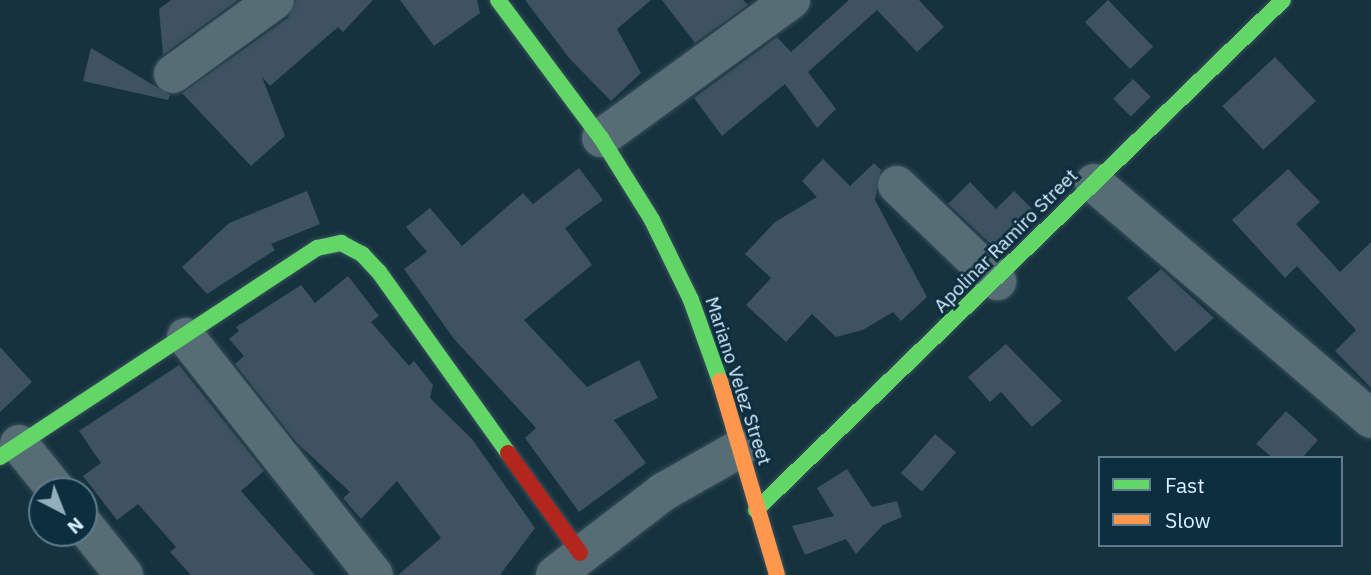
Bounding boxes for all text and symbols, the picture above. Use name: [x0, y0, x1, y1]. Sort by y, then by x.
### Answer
street label: Apolinar Ramiro Street: [929, 164, 1083, 318]
street label: Mariano Velez Street: [700, 294, 776, 468]
legend: [1098, 456, 1343, 547]
text: Fast: [1165, 471, 1205, 499]
north arrow: [28, 477, 98, 547]
text: Slow: [1165, 506, 1211, 534]
text: N: [63, 513, 89, 540]

